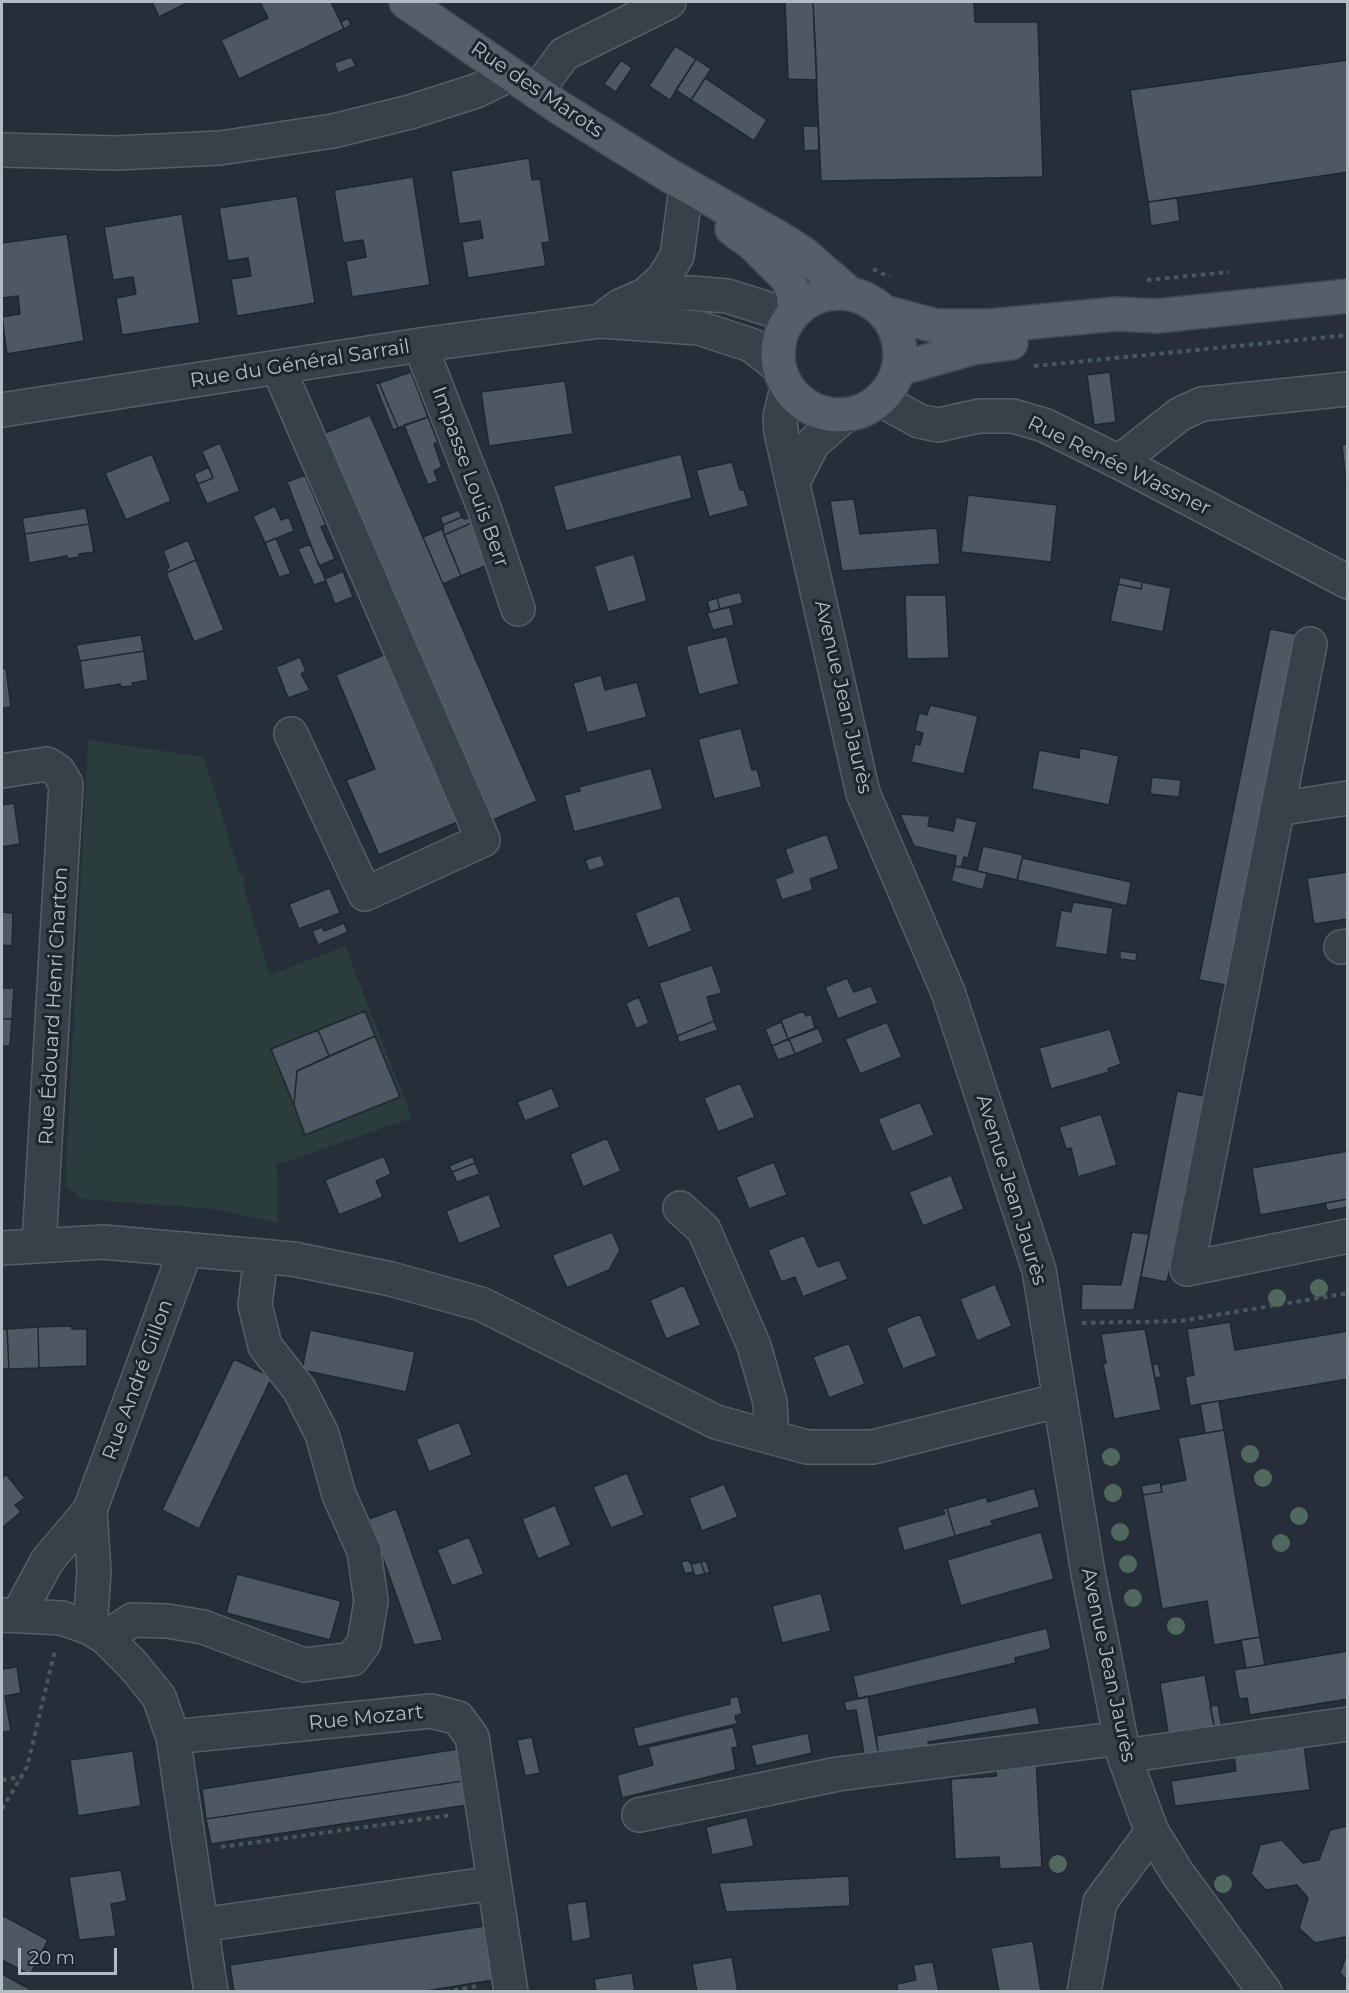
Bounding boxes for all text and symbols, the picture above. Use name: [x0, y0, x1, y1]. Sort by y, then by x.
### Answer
street label: Rue des Marots: [466, 37, 608, 143]
street label: Rue du Général Sarrail: [189, 335, 411, 393]
street label: Impasse Louis Berr: [426, 383, 514, 571]
street label: Rue Renée Wassner: [1024, 411, 1214, 521]
street label: Avenue Jean Jaurès: [809, 598, 877, 796]
street label: Rue Édouard Henri Charton: [35, 866, 73, 1146]
street label: Avenue Jean Jaurès: [971, 1092, 1051, 1288]
street label: Rue André Gillon: [98, 1296, 178, 1464]
street label: Avenue Jean Jaurès: [1076, 1566, 1140, 1764]
street label: Rue Mozart: [307, 1700, 425, 1736]
scale bar: [21, 1936, 120, 1974]
text: 20 m: [29, 1947, 75, 1969]

